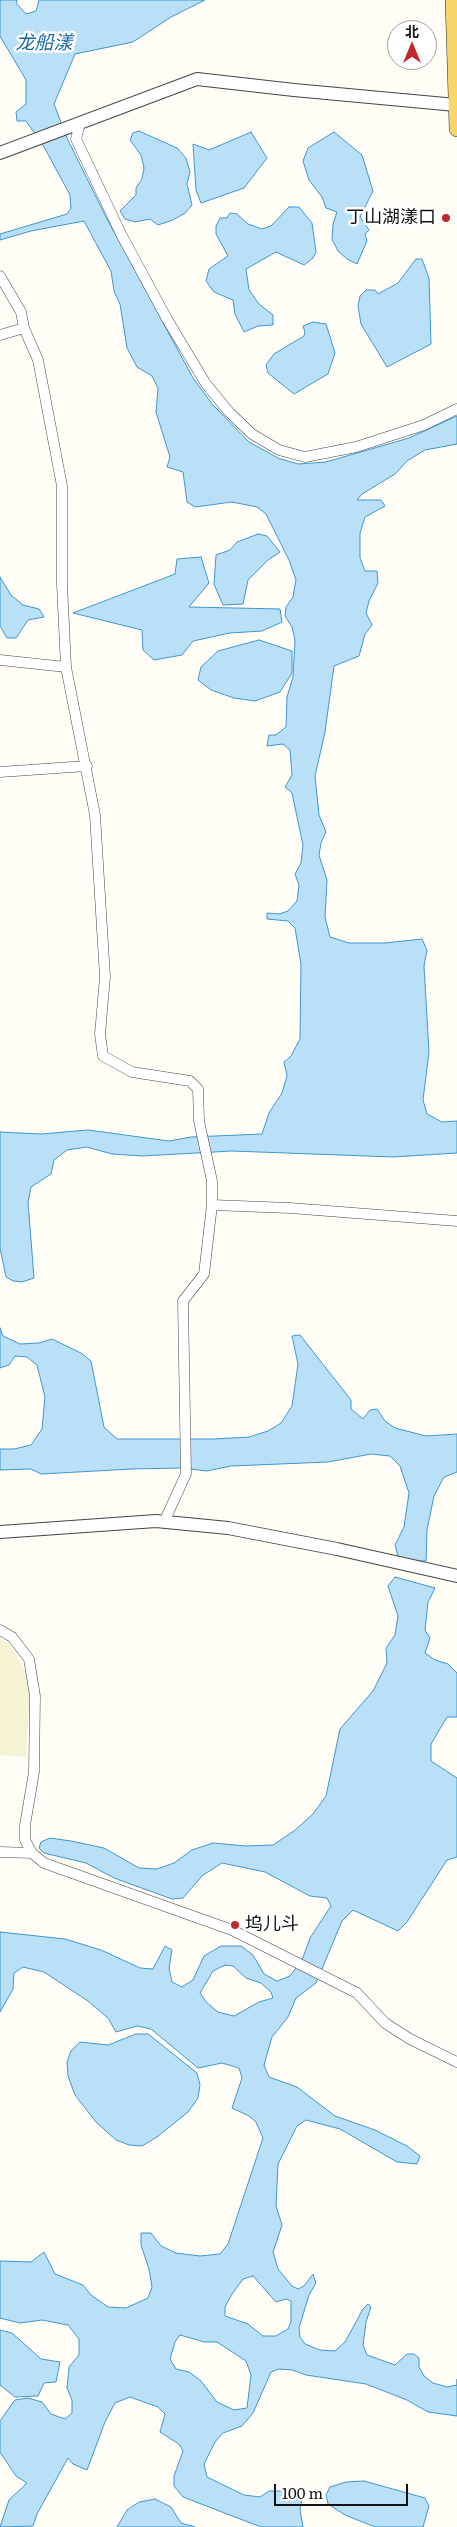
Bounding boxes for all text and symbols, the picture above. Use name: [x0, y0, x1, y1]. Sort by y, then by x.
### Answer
north arrow: [387, 20, 437, 70]
text: 北: [405, 21, 419, 41]
water label: 龙船漾: [16, 32, 72, 54]
place label: 丁山湖漾口: [346, 207, 436, 229]
marker: 丁山湖漾口: [440, 212, 452, 224]
place label: 坞儿斗: [245, 1914, 299, 1936]
marker: 坞儿斗: [229, 1919, 241, 1931]
scale bar: [277, 2474, 411, 2506]
text: 100 m: [282, 2481, 323, 2504]

